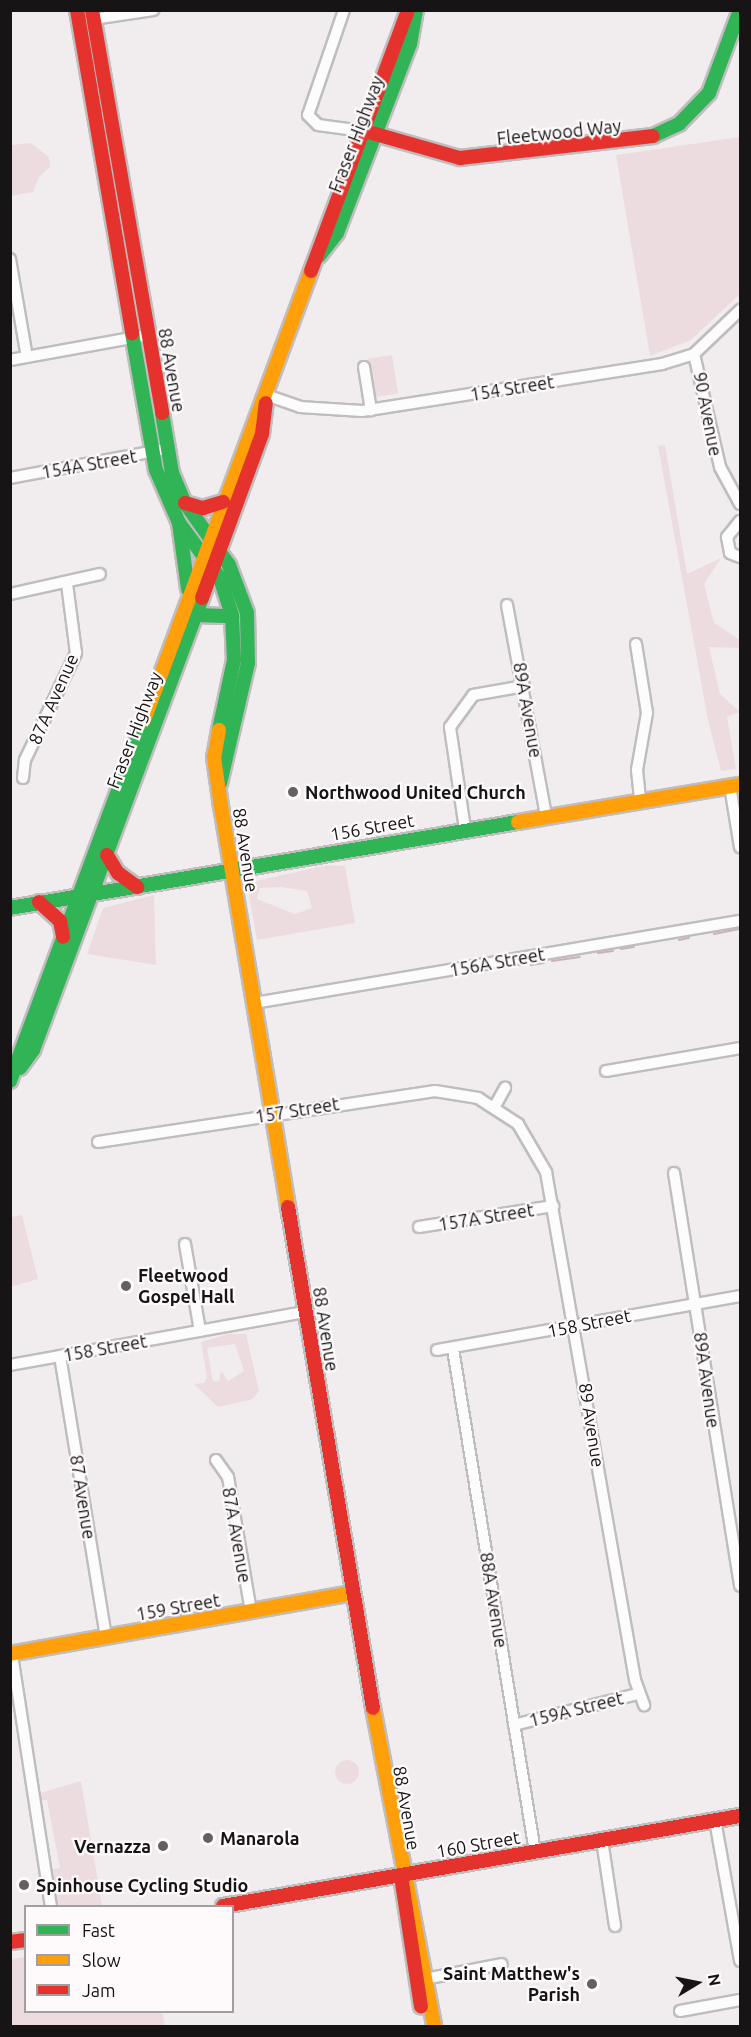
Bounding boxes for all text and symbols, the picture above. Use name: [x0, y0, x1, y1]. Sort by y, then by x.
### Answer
street label: Fraser Highway: [324, 73, 388, 195]
street label: Fleetwood Way: [496, 115, 622, 149]
street label: 88 Avenue: [154, 326, 190, 414]
street label: 90 Avenue: [689, 370, 727, 458]
street label: 154 Street: [468, 371, 556, 405]
street label: 154A Street: [40, 445, 138, 483]
street label: 87A Avenue: [23, 650, 83, 748]
street label: 89A Avenue: [509, 660, 547, 760]
street label: Fraser Highway: [102, 669, 166, 791]
place label: Northwood United Church: [305, 781, 526, 803]
marker: Northwood United Church: [286, 785, 300, 799]
street label: 88 Avenue: [229, 806, 263, 894]
street label: 156 Street: [328, 809, 416, 845]
street label: 156A Street: [448, 943, 546, 981]
street label: 157 Street: [253, 1093, 341, 1127]
street label: 157A Street: [437, 1199, 535, 1235]
place label: Fleetwood Gospel Hall: [138, 1265, 234, 1308]
marker: Fleetwood Gospel Hall: [119, 1279, 133, 1293]
street label: 88 Avenue: [309, 1285, 343, 1373]
street label: 158 Street: [545, 1304, 633, 1342]
street label: 158 Street: [61, 1330, 149, 1366]
street label: 89A Avenue: [690, 1331, 724, 1429]
street label: 89 Avenue: [575, 1381, 609, 1469]
street label: 87 Avenue: [66, 1453, 100, 1541]
street label: 87A Avenue: [218, 1485, 256, 1585]
street label: 88A Avenue: [476, 1551, 512, 1649]
street label: 159 Street: [134, 1589, 222, 1625]
street label: 159A Street: [527, 1687, 625, 1731]
street label: 88 Avenue: [389, 1764, 425, 1852]
street label: 160 Street: [434, 1826, 522, 1862]
place label: Manarola: [220, 1827, 300, 1849]
marker: Manarola: [201, 1831, 215, 1845]
place label: Vernazza: [74, 1835, 151, 1857]
marker: Vernazza: [156, 1839, 170, 1853]
place label: Spinhouse Cycling Studio: [36, 1874, 248, 1896]
marker: Spinhouse Cycling Studio: [17, 1878, 31, 1892]
legend: [24, 1905, 234, 2013]
text: Fast: [82, 1920, 115, 1940]
text: Slow: [82, 1950, 121, 1970]
north arrow: [667, 1953, 727, 2013]
place label: Saint Matthew's Parish: [443, 1963, 580, 2006]
text: N: [705, 1972, 725, 1987]
marker: Saint Matthew's Parish: [585, 1977, 599, 1991]
text: Jam: [82, 1980, 116, 2000]

